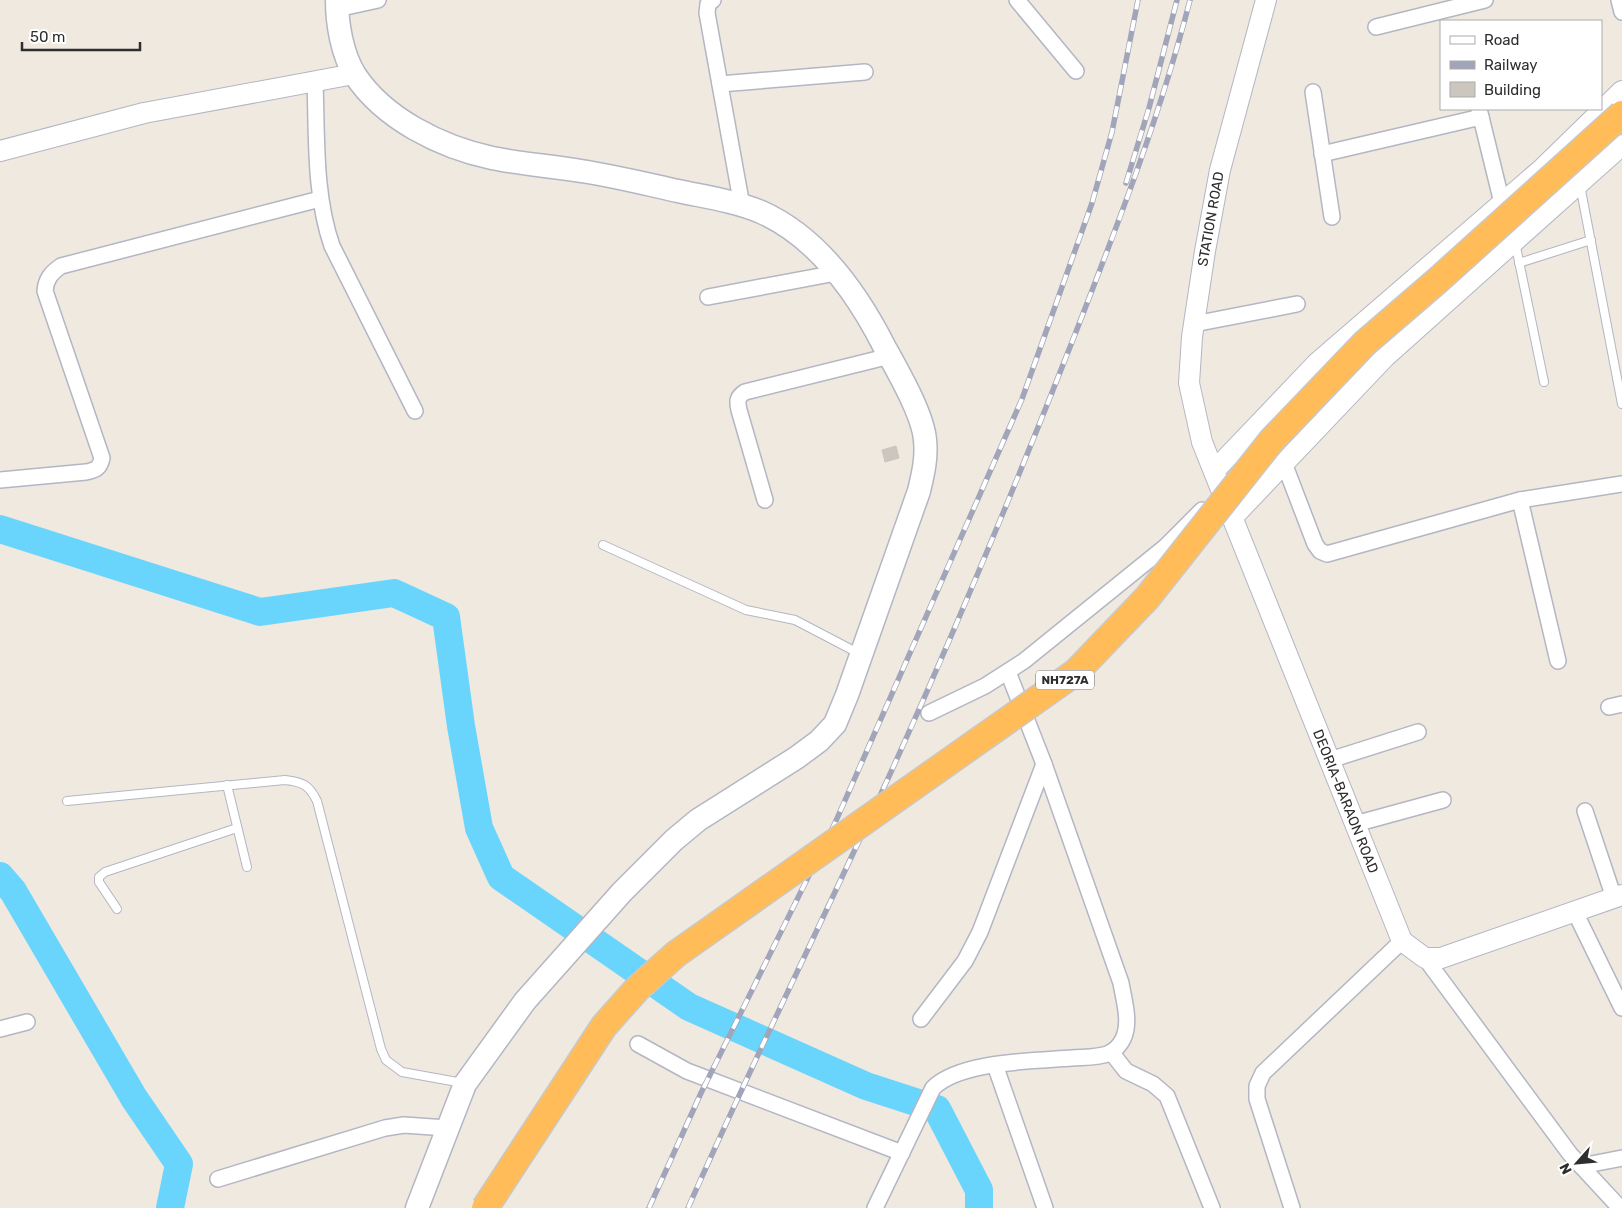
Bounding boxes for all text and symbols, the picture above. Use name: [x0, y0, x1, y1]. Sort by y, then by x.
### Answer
scale bar: [22, 20, 140, 52]
legend: [1440, 20, 1602, 110]
text: 50 m: [30, 28, 65, 46]
text: Road: [1484, 31, 1520, 49]
text: Railway: [1484, 56, 1538, 74]
text: Building: [1484, 81, 1541, 99]
street label: STATION ROAD: [1194, 170, 1228, 268]
road number: NH727A: [1036, 670, 1094, 690]
street label: DEORIA-BARAON ROAD: [1310, 727, 1382, 876]
north arrow: [1552, 1138, 1602, 1188]
text: N: [1556, 1160, 1576, 1177]

